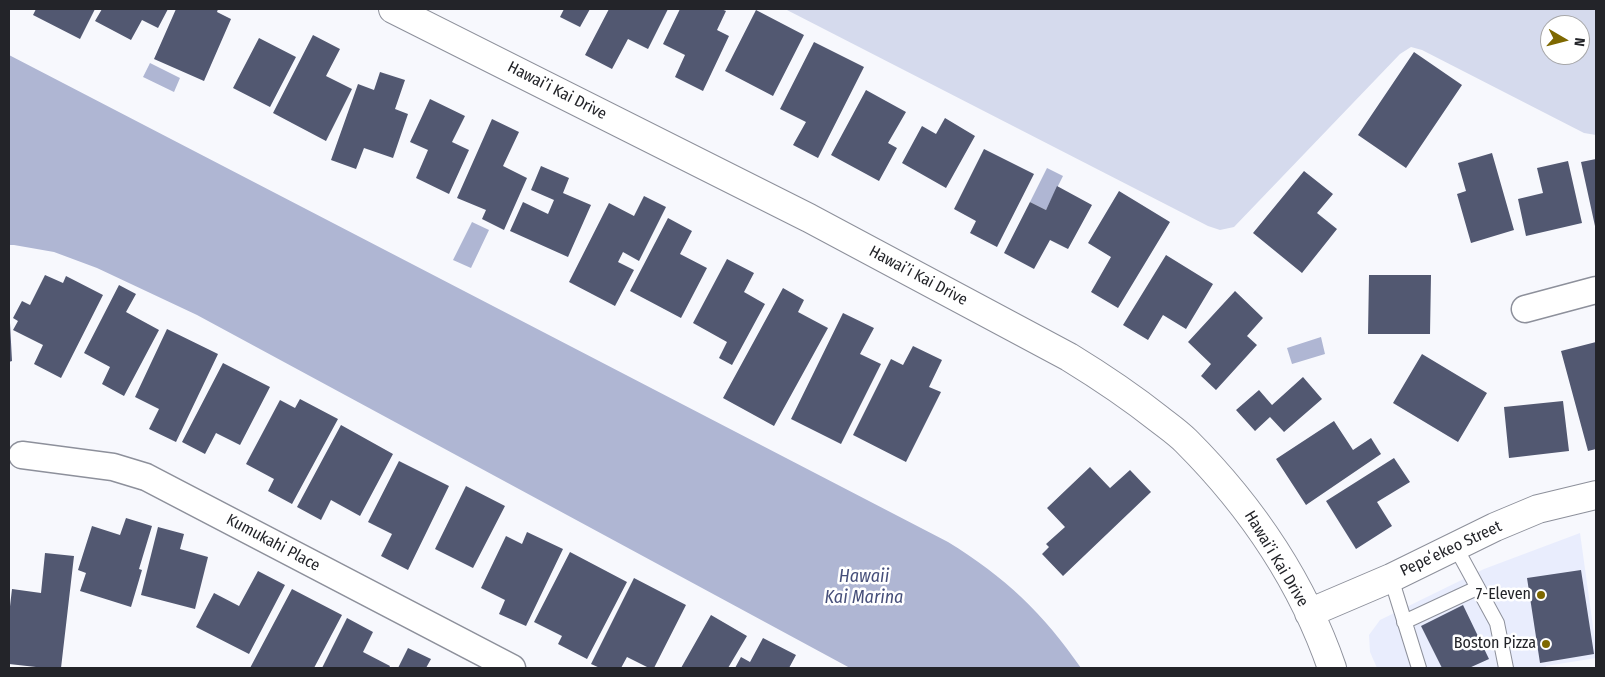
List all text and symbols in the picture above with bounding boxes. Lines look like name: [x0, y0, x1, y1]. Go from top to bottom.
north arrow: [1540, 15, 1590, 65]
text: N: [1570, 37, 1588, 47]
street label: Hawai’i Kai Drive: [504, 58, 610, 124]
street label: Hawai’i Kai Drive: [866, 242, 970, 310]
street label: Hawai’i Kai Drive: [1240, 507, 1312, 611]
street label: Kumukahi Place: [223, 510, 323, 576]
street label: Pepeʻekeo Street: [1397, 517, 1505, 581]
water label: Hawaii Kai Marina: [825, 566, 903, 608]
place label: 7-Eleven: [1476, 585, 1531, 605]
marker: 7-Eleven: [1535, 589, 1547, 601]
place label: Boston Pizza: [1454, 634, 1536, 654]
marker: Boston Pizza: [1540, 638, 1552, 650]

